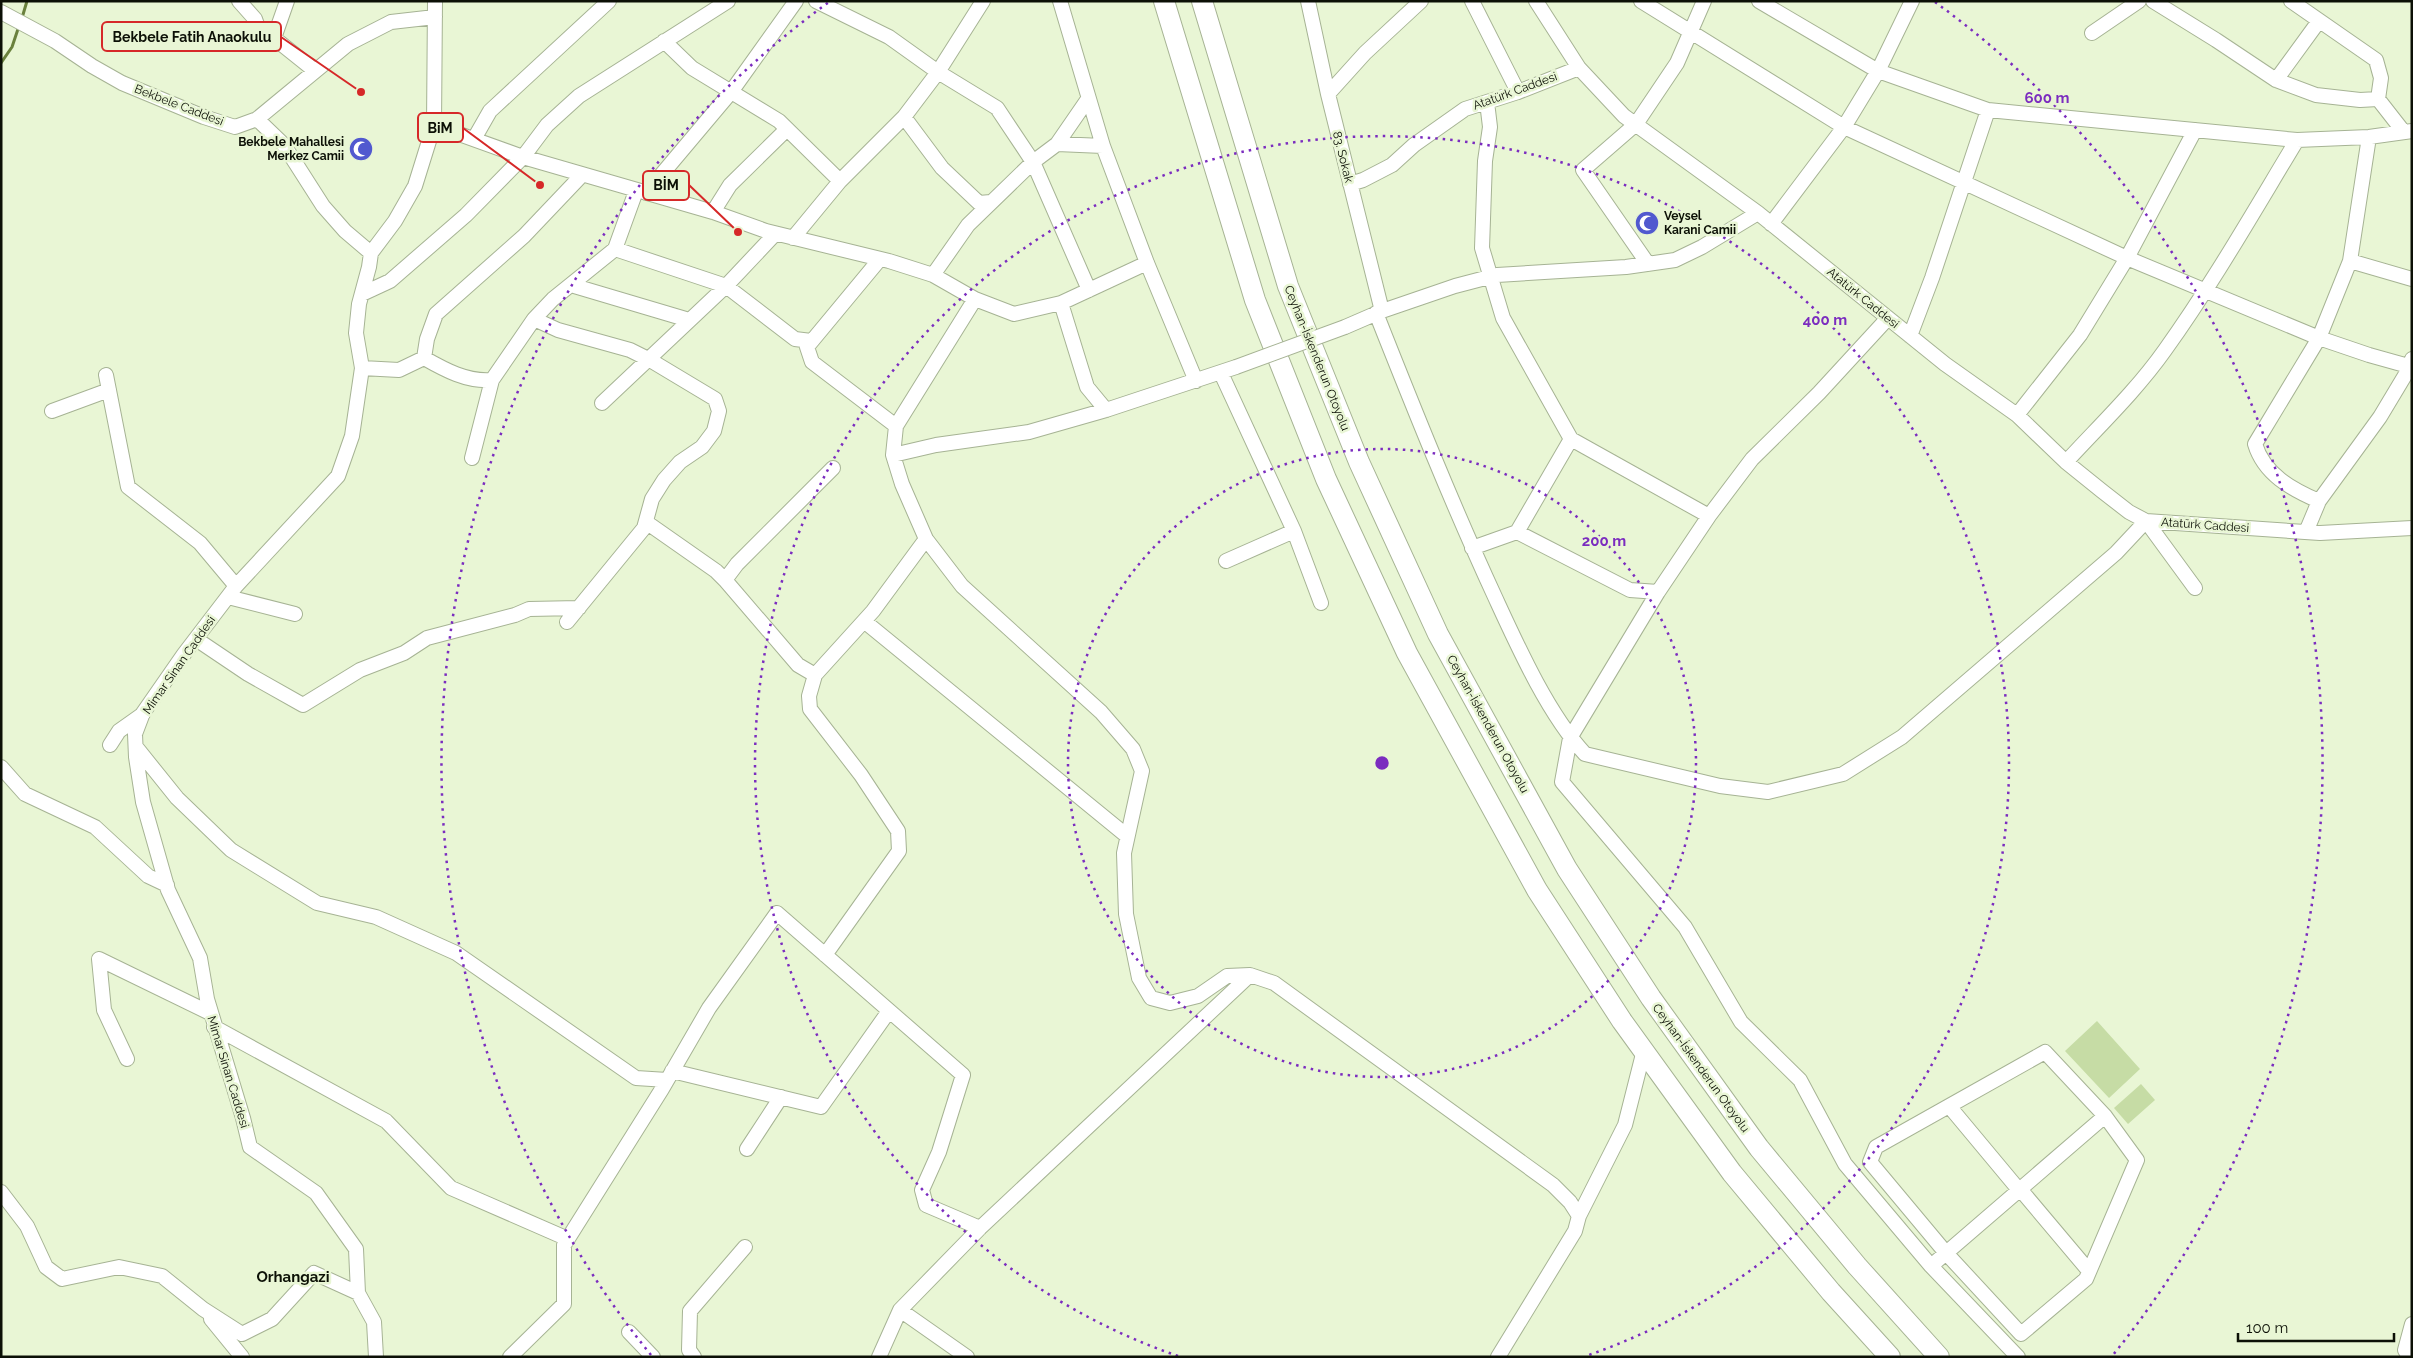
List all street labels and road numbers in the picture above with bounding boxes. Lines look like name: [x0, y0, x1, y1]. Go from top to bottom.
street label: Atatürk Caddesi: [1471, 69, 1559, 113]
street label: Bekbele Caddesi: [132, 82, 226, 128]
street label: 83. Sokak: [1330, 130, 1356, 185]
street label: Atatürk Caddesi: [1824, 265, 1902, 331]
street label: Ceyhan-İskenderun Otoyolu: [1281, 283, 1353, 433]
street label: Atatürk Caddesi: [2160, 515, 2250, 535]
street label: Mimar Sinan Caddesi: [140, 613, 218, 717]
street label: Ceyhan-İskenderun Otoyolu: [1444, 653, 1532, 795]
street label: Ceyhan-İskenderun Otoyolu: [1650, 1001, 1752, 1135]
street label: Mimar Sinan Caddesi: [204, 1014, 252, 1130]

